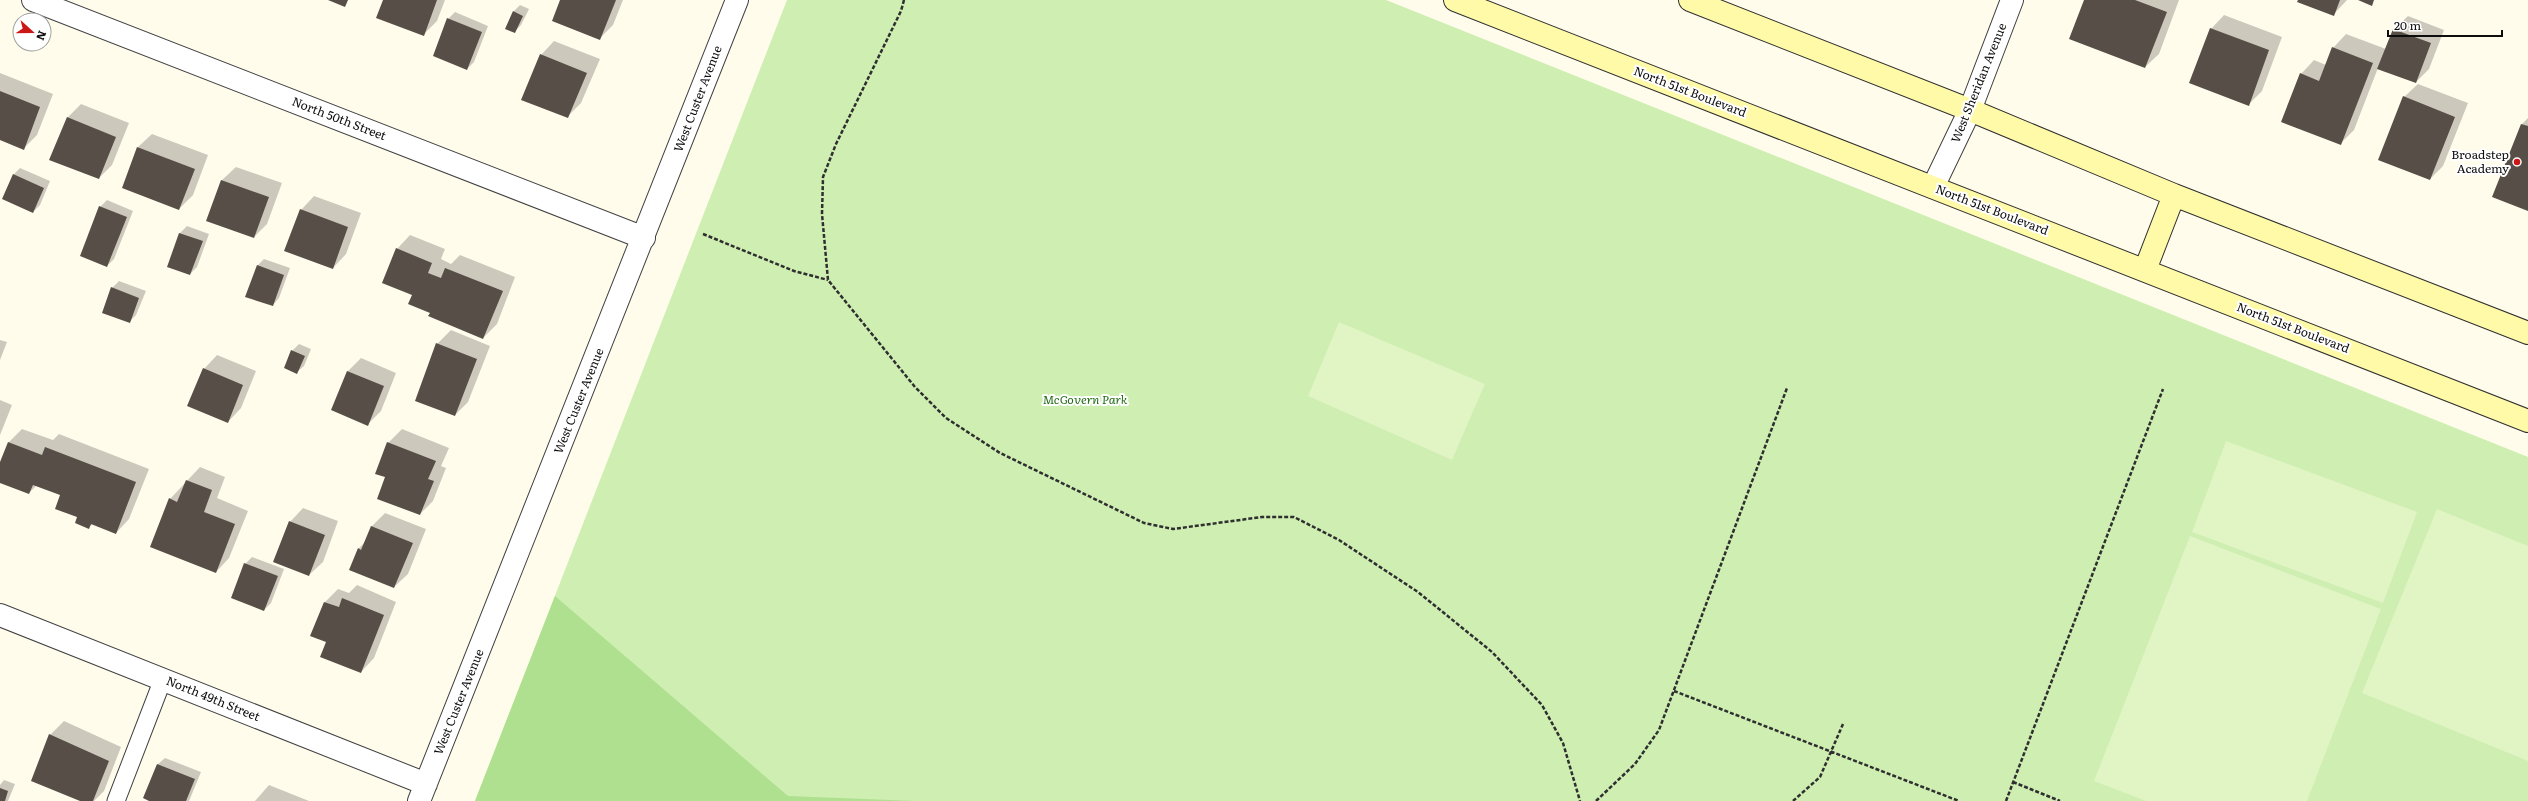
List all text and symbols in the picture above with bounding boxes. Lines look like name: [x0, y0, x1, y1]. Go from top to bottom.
north arrow: [12, 12, 52, 52]
scale bar: [2388, 12, 2502, 38]
text: 20 m: [2394, 16, 2421, 34]
street label: West Sheridan Avenue: [1946, 20, 2010, 145]
text: N: [33, 29, 51, 43]
street label: West Custer Avenue: [668, 43, 726, 155]
street label: North 51st Boulevard: [1631, 61, 1750, 121]
street label: North 50th Street: [290, 92, 389, 144]
place label: Broadstep Academy: [2451, 145, 2509, 177]
marker: Broadstep Academy: [2512, 157, 2522, 167]
street label: North 51st Boulevard: [1933, 179, 2052, 239]
street label: North 51st Boulevard: [2234, 297, 2353, 357]
street label: West Custer Avenue: [549, 345, 608, 456]
park label: McGovern Park: [1043, 390, 1128, 408]
street label: West Custer Avenue: [429, 646, 488, 757]
street label: North 49th Street: [164, 671, 263, 725]

